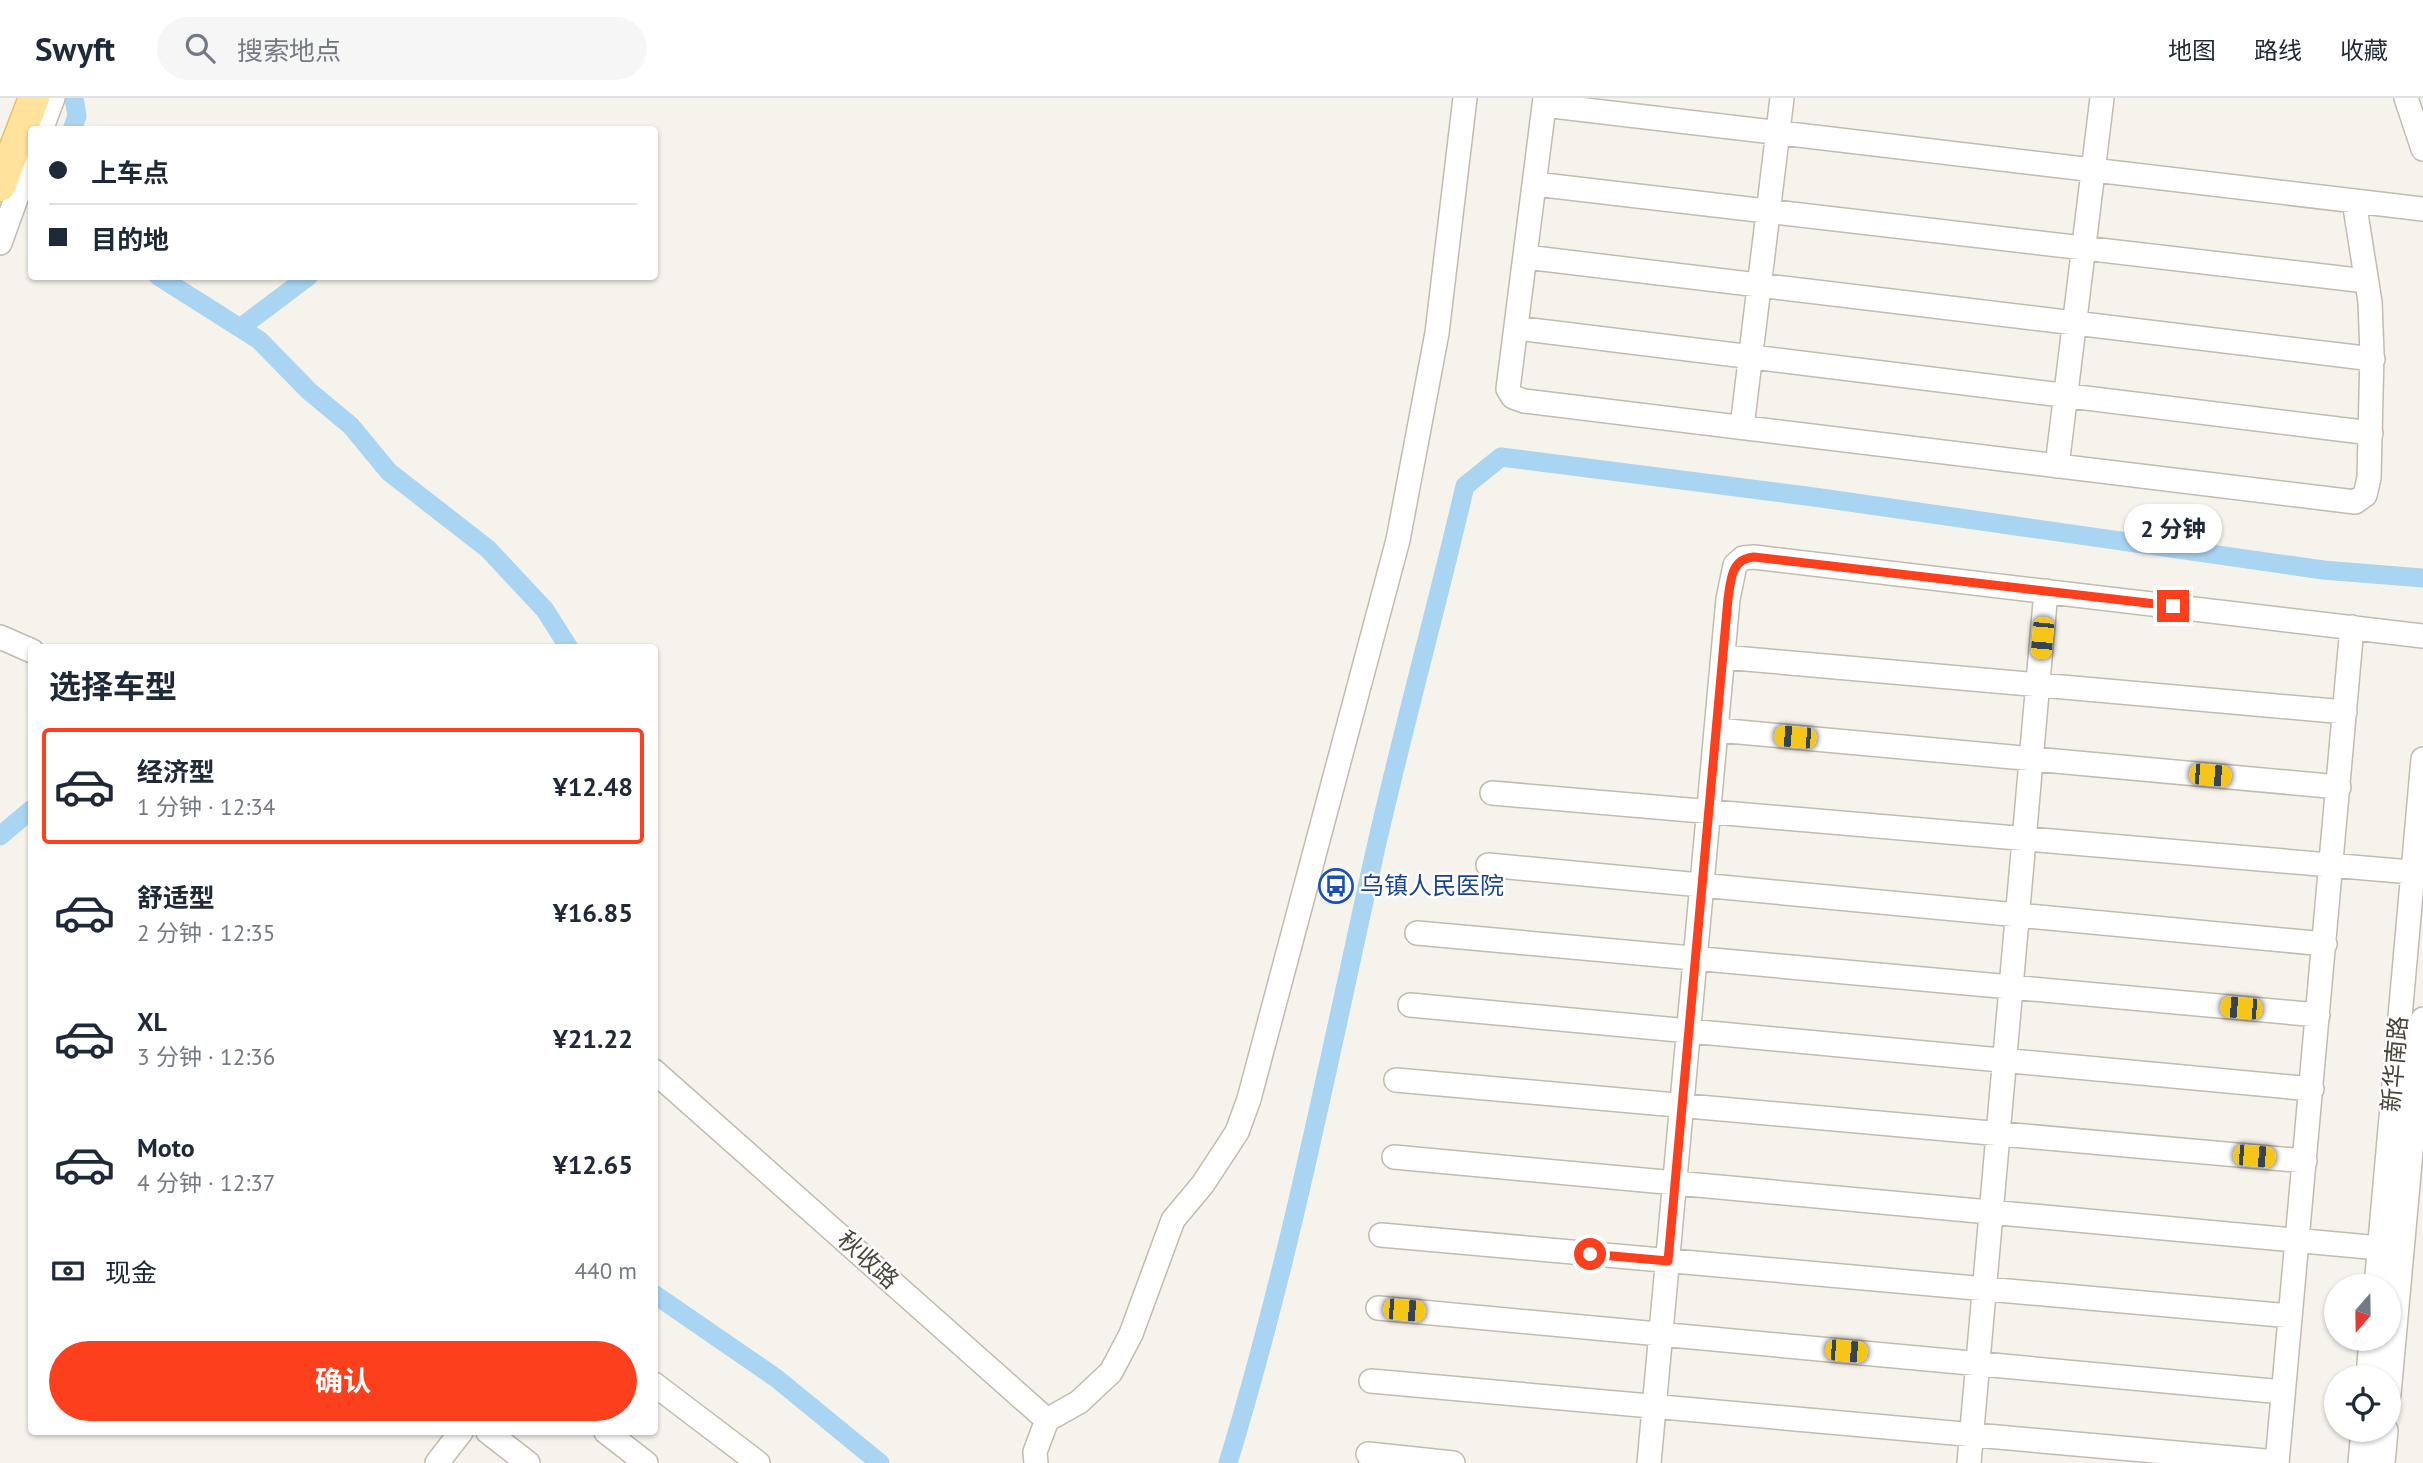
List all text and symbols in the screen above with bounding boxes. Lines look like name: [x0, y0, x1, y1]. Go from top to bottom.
search box: [157, 17, 647, 80]
text: Swyft: [35, 27, 115, 70]
icon: search: [181, 29, 219, 67]
text: 搜索地点: [237, 34, 341, 67]
text: 地图: [2168, 35, 2216, 66]
text: 路线: [2254, 35, 2302, 66]
text: 收藏: [2340, 35, 2388, 66]
text: 上车点: [91, 156, 169, 189]
text: 目的地: [91, 223, 169, 256]
callout: 2 分钟: [2124, 504, 2222, 554]
text: 2 分钟: [2141, 514, 2205, 543]
route end: [2157, 590, 2189, 622]
car: [2030, 616, 2055, 660]
text: 选择车型: [49, 665, 177, 707]
car: [1774, 725, 1817, 749]
icon: car: [53, 755, 116, 818]
text: 经济型: [137, 755, 215, 788]
car: [2189, 763, 2232, 787]
text: ¥12.48: [553, 770, 633, 803]
text: 1 分钟 · 12:34: [137, 792, 275, 821]
bus stop icon: 乌镇人民医院: [1317, 867, 1355, 905]
place label: 乌镇人民医院: [1360, 870, 1504, 901]
icon: car: [53, 881, 116, 944]
text: 舒适型: [137, 881, 215, 914]
text: ¥16.85: [553, 896, 633, 929]
text: 2 分钟 · 12:35: [137, 918, 275, 947]
car: [2220, 996, 2263, 1020]
text: XL: [137, 1005, 167, 1038]
icon: car: [53, 1007, 116, 1070]
street label: 新华南路: [2375, 1015, 2414, 1113]
text: ¥21.22: [553, 1022, 633, 1055]
text: 3 分钟 · 12:36: [137, 1042, 275, 1071]
text: Moto: [137, 1131, 195, 1164]
icon: car: [53, 1133, 116, 1196]
car: [2233, 1144, 2276, 1168]
text: ¥12.65: [553, 1148, 633, 1181]
text: 4 分钟 · 12:37: [137, 1168, 275, 1197]
street label: 秋收路: [831, 1224, 905, 1295]
route start: [1574, 1238, 1606, 1270]
icon: cash: [49, 1252, 87, 1290]
text: 现金: [105, 1256, 157, 1289]
text: 440 m: [575, 1256, 637, 1285]
north arrow: [2324, 1274, 2401, 1351]
map controls: [2324, 1274, 2401, 1442]
car: [1383, 1298, 1426, 1322]
car: [1825, 1339, 1868, 1363]
button: 确认: [49, 1341, 637, 1421]
button: locate: [2324, 1365, 2401, 1442]

